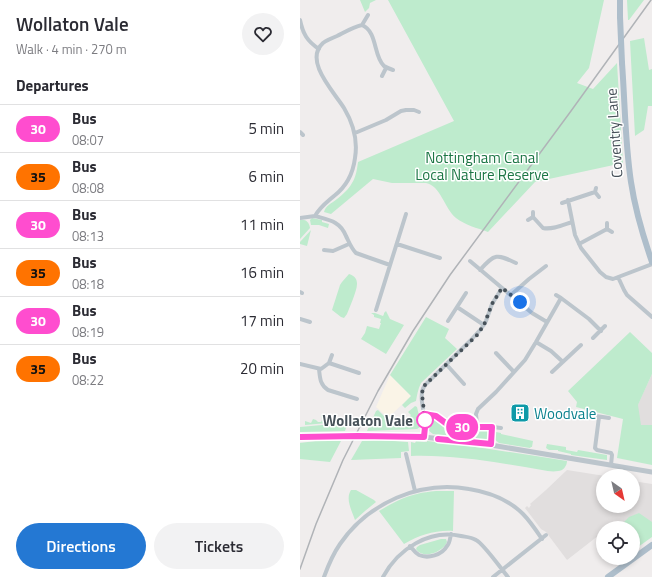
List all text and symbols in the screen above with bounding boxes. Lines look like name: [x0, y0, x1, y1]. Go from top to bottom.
text: Wollaton Vale: [16, 9, 129, 38]
button: heart: [242, 13, 284, 55]
text: Walk · 4 min · 270 m: [16, 39, 127, 59]
text: Departures: [16, 74, 89, 97]
street label: Coventry Lane: [599, 87, 629, 179]
text: Bus: [72, 107, 97, 130]
text: 5 min: [248, 117, 284, 140]
text: 30: [30, 118, 46, 139]
text: 08:07: [72, 130, 104, 150]
park label: Nottingham Canal Local Nature Reserve: [415, 146, 549, 186]
text: Bus: [72, 155, 97, 178]
text: 6 min: [248, 165, 284, 188]
text: 35: [30, 166, 46, 187]
text: 08:08: [72, 178, 104, 198]
text: Bus: [72, 203, 97, 226]
text: 11 min: [240, 213, 284, 236]
text: 30: [30, 214, 46, 235]
text: 08:13: [72, 226, 104, 246]
text: Bus: [72, 251, 97, 274]
text: 16 min: [240, 261, 284, 284]
text: 35: [30, 262, 46, 283]
text: 08:18: [72, 274, 104, 294]
your location: [510, 292, 530, 312]
text: Bus: [72, 299, 97, 322]
text: 17 min: [240, 309, 284, 332]
text: 30: [30, 310, 46, 331]
text: 08:19: [72, 322, 104, 342]
text: Bus: [72, 347, 97, 370]
text: 20 min: [240, 357, 284, 380]
text: 35: [30, 358, 46, 379]
text: 08:22: [72, 370, 104, 390]
building icon: Woodvale: [509, 402, 531, 424]
place label: Woodvale: [534, 402, 596, 425]
place label: Wollaton Vale: [322, 409, 413, 432]
marker: Wollaton Vale: [416, 411, 434, 429]
line badge: 30: [444, 414, 480, 440]
text: 30: [454, 416, 470, 437]
north arrow: [596, 469, 640, 513]
map controls: [596, 469, 640, 565]
button: locate: [596, 521, 640, 565]
button: Directions: [16, 523, 146, 569]
button: Tickets: [154, 523, 284, 569]

